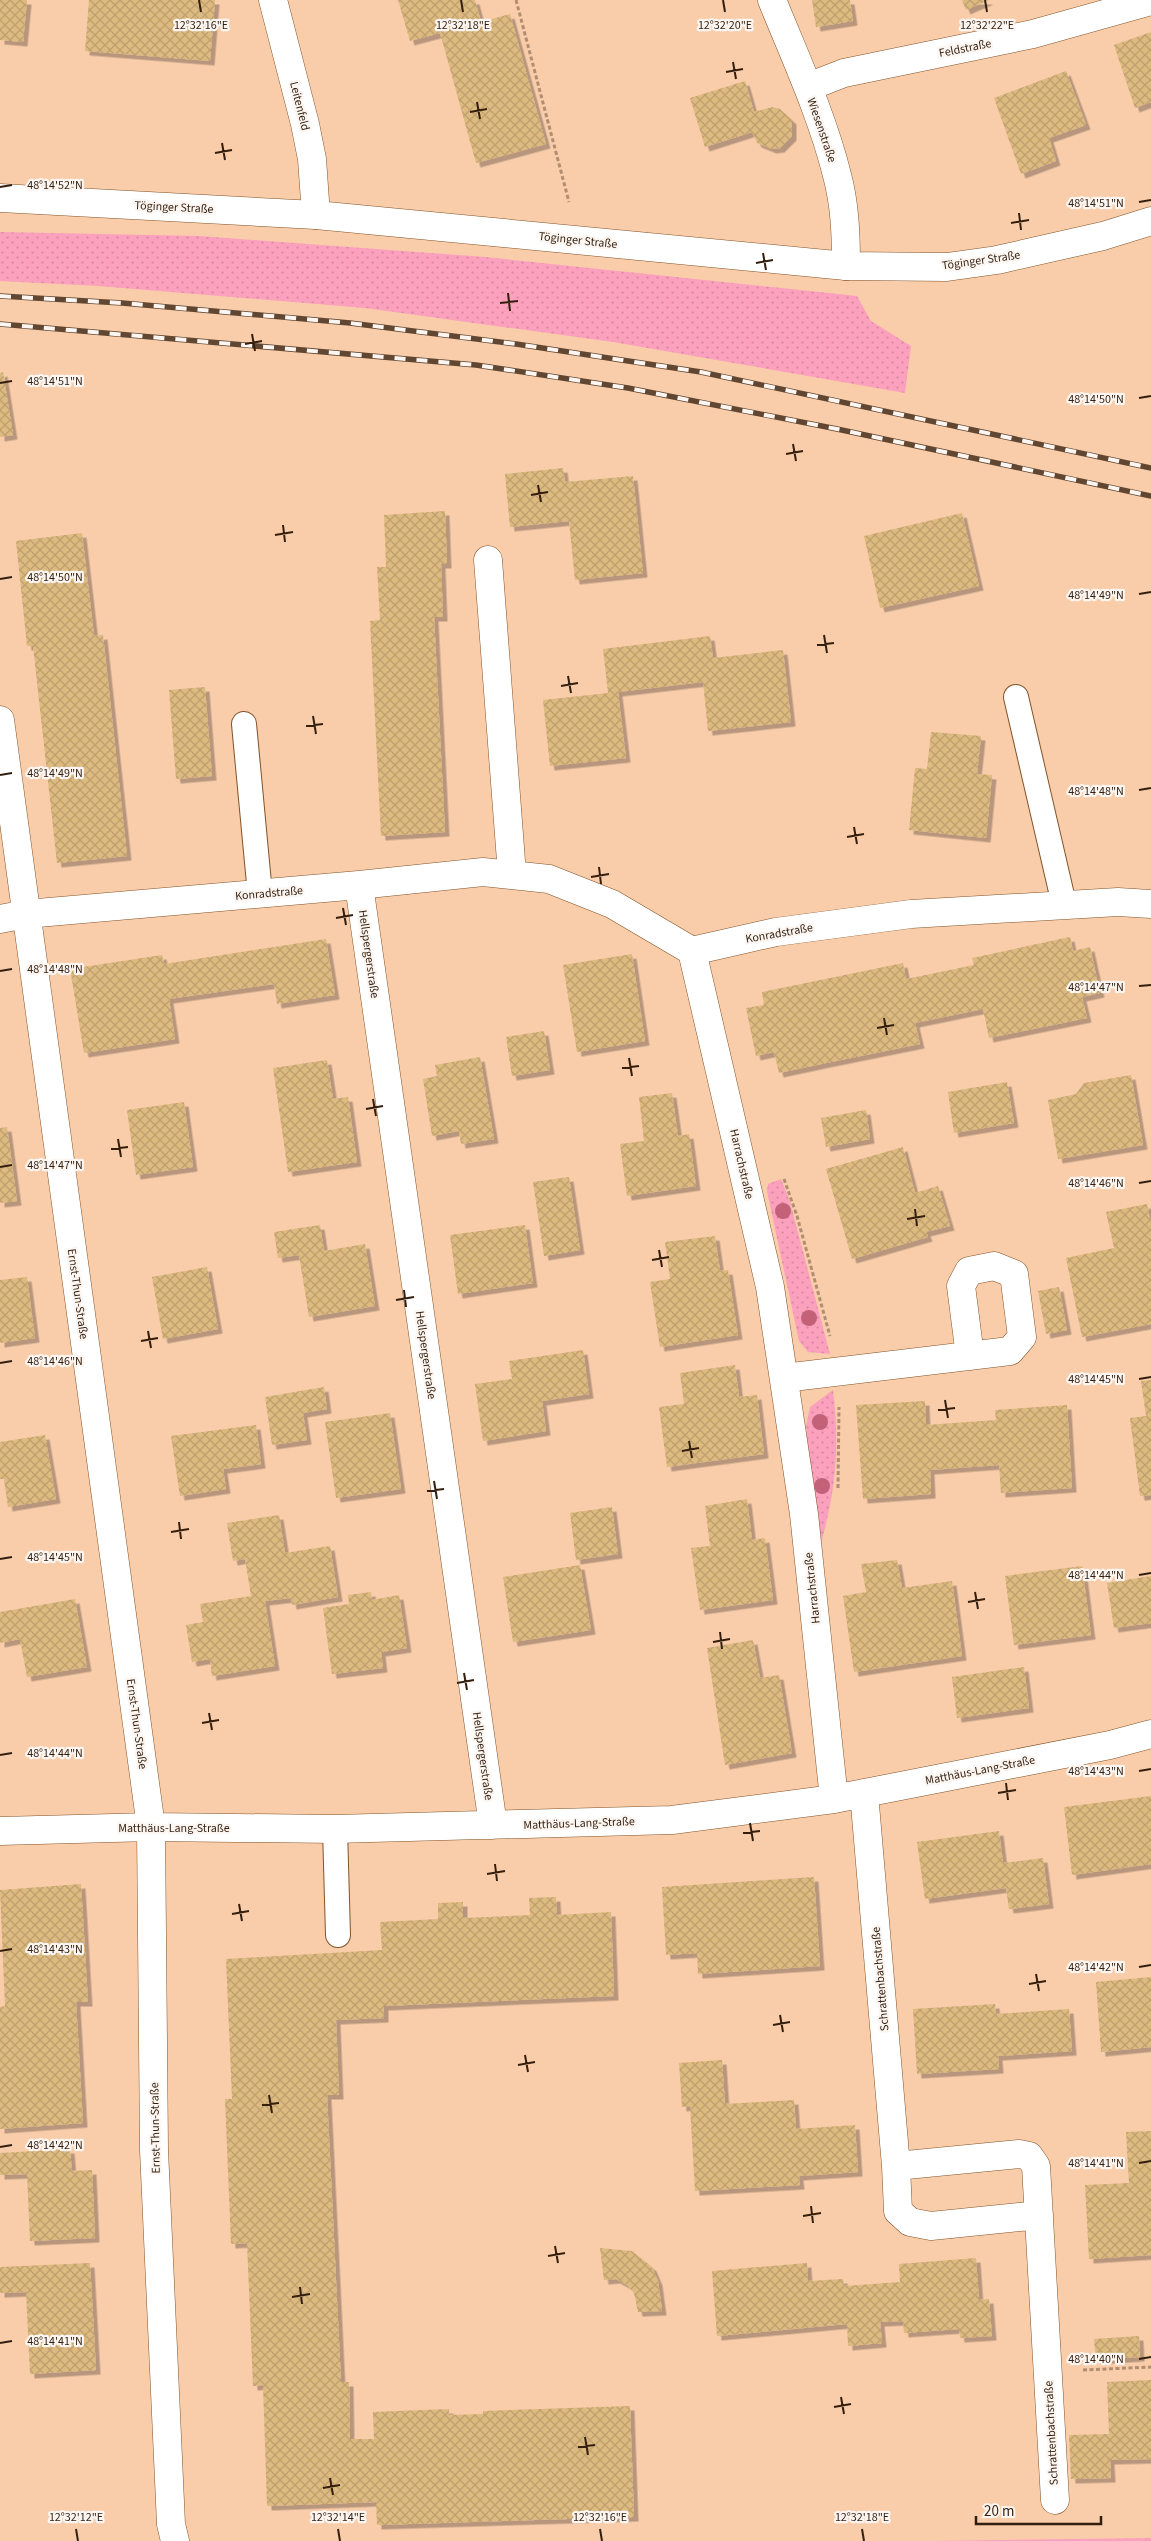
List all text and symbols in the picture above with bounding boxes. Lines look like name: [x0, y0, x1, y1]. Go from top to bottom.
text: 12°32'16"E: [174, 17, 228, 34]
text: 12°32'18"E: [436, 17, 490, 34]
text: 12°32'20"E: [698, 17, 752, 34]
text: 12°32'22"E: [960, 17, 1014, 34]
street label: Feldstraße: [937, 35, 993, 62]
street label: Leitenfeld: [285, 80, 314, 132]
street label: Wiesenstraße: [802, 95, 841, 165]
text: 48°14'52"N: [27, 177, 83, 194]
text: 48°14'51"N: [1068, 195, 1124, 212]
street label: Töginger Straße: [134, 197, 214, 218]
street label: Töginger Straße: [538, 228, 618, 253]
street label: Töginger Straße: [941, 247, 1021, 274]
text: 48°14'51"N: [27, 373, 83, 390]
text: 48°14'50"N: [1068, 391, 1124, 408]
text: 48°14'50"N: [27, 569, 83, 586]
text: 48°14'49"N: [1068, 587, 1124, 604]
text: 48°14'49"N: [27, 765, 83, 782]
text: 48°14'48"N: [1068, 783, 1124, 800]
street label: Konradstraße: [234, 882, 304, 905]
street label: Hellspergerstraße: [354, 909, 383, 999]
street label: Konradstraße: [744, 919, 814, 948]
text: 48°14'48"N: [27, 961, 83, 978]
text: 48°14'47"N: [1068, 979, 1124, 996]
street label: Harrachstraße: [725, 1127, 758, 1201]
text: 48°14'47"N: [27, 1157, 83, 1174]
text: 48°14'46"N: [1068, 1175, 1124, 1192]
street label: Ernst-Thun-Straße: [63, 1248, 92, 1341]
street label: Hellspergerstraße: [411, 1310, 440, 1400]
text: 48°14'46"N: [27, 1353, 83, 1370]
text: 48°14'45"N: [1068, 1371, 1124, 1388]
text: 48°14'45"N: [27, 1549, 83, 1566]
street label: Harrachstraße: [800, 1551, 825, 1624]
text: 48°14'44"N: [1068, 1567, 1124, 1584]
street label: Ernst-Thun-Straße: [122, 1678, 151, 1771]
street label: Hellspergerstraße: [468, 1711, 497, 1801]
text: 48°14'44"N: [27, 1745, 83, 1762]
street label: Matthäus-Lang-Straße: [924, 1752, 1036, 1789]
text: 48°14'43"N: [1068, 1763, 1124, 1780]
street label: Matthäus-Lang-Straße: [523, 1813, 635, 1834]
street label: Matthäus-Lang-Straße: [118, 1820, 230, 1837]
street label: Schrattenbachstraße: [867, 1926, 894, 2032]
text: 48°14'43"N: [27, 1941, 83, 1958]
text: 48°14'42"N: [1068, 1959, 1124, 1976]
street label: Ernst-Thun-Straße: [146, 2082, 165, 2174]
text: 48°14'42"N: [27, 2137, 83, 2154]
text: 48°14'41"N: [1068, 2155, 1124, 2172]
text: 48°14'41"N: [27, 2333, 83, 2350]
text: 48°14'40"N: [1068, 2351, 1124, 2368]
street label: Schrattenbachstraße: [1040, 2380, 1063, 2486]
scale bar: [976, 2494, 1101, 2526]
text: 20 m: [984, 2501, 1014, 2522]
text: 12°32'12"E: [49, 2509, 103, 2526]
text: 12°32'14"E: [311, 2509, 365, 2526]
text: 12°32'16"E: [573, 2509, 627, 2526]
text: 12°32'18"E: [835, 2509, 889, 2526]

